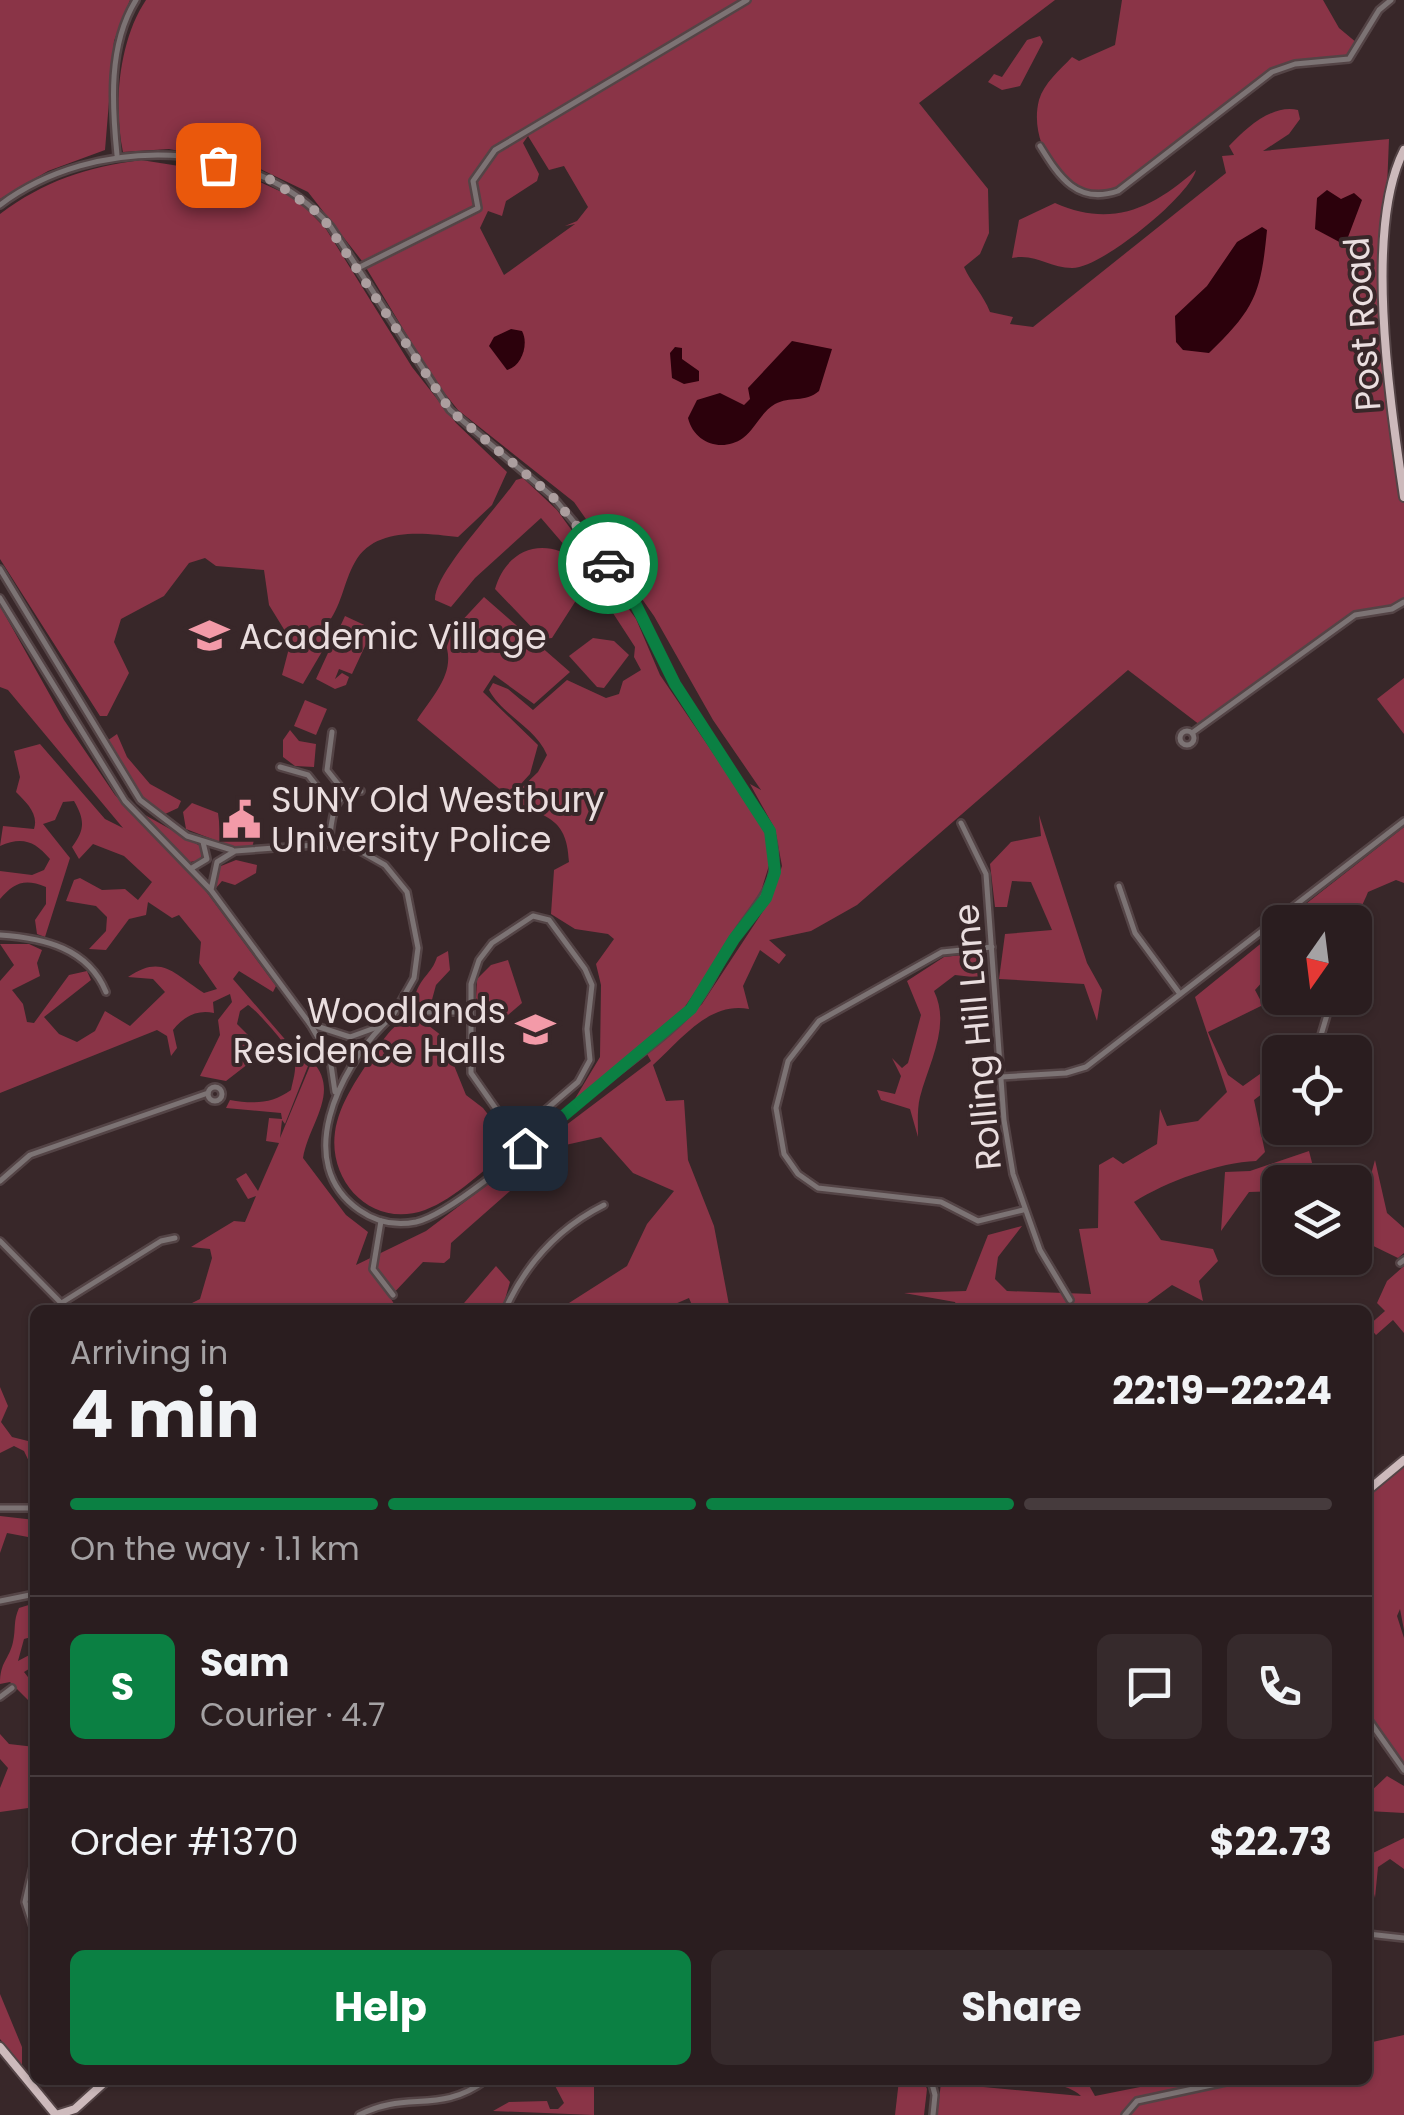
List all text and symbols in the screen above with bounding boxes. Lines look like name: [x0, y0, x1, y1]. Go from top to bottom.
pin: [176, 123, 261, 208]
icon: bag: [191, 138, 246, 193]
street label: Post Road: [1331, 235, 1393, 413]
courier: [558, 514, 658, 614]
icon: car: [581, 537, 636, 592]
place label: Academic Village: [239, 612, 547, 661]
school or university icon: Academic Village: [188, 615, 230, 657]
place label: SUNY Old Westbury University Police: [271, 775, 605, 864]
public building icon: SUNY Old Westbury University Police: [220, 798, 262, 840]
street label: Rolling Hill Lane: [941, 902, 1013, 1172]
north arrow: [1262, 905, 1372, 1015]
map controls: [1262, 905, 1372, 1275]
place label: Woodlands Residence Halls: [233, 986, 506, 1075]
school or university icon: Woodlands Residence Halls: [515, 1009, 557, 1051]
button: locate: [1262, 1035, 1372, 1145]
pin: [483, 1106, 568, 1191]
icon: home: [498, 1121, 553, 1176]
button: layers: [1262, 1165, 1372, 1275]
text: Arriving in: [70, 1330, 228, 1375]
text: 22:19–22:24: [1112, 1364, 1332, 1417]
text: 4 min: [70, 1369, 260, 1460]
text: On the way · 1.1 km: [70, 1526, 360, 1571]
button: chat: [1097, 1634, 1202, 1739]
button: phone: [1227, 1634, 1332, 1739]
text: Sam: [200, 1636, 289, 1689]
text: S: [111, 1660, 134, 1713]
text: Courier · 4.7: [200, 1692, 385, 1737]
text: Order #1370: [70, 1815, 299, 1868]
text: $22.73: [1210, 1815, 1332, 1868]
button: Help: [70, 1950, 691, 2065]
button: Share: [711, 1950, 1332, 2065]

